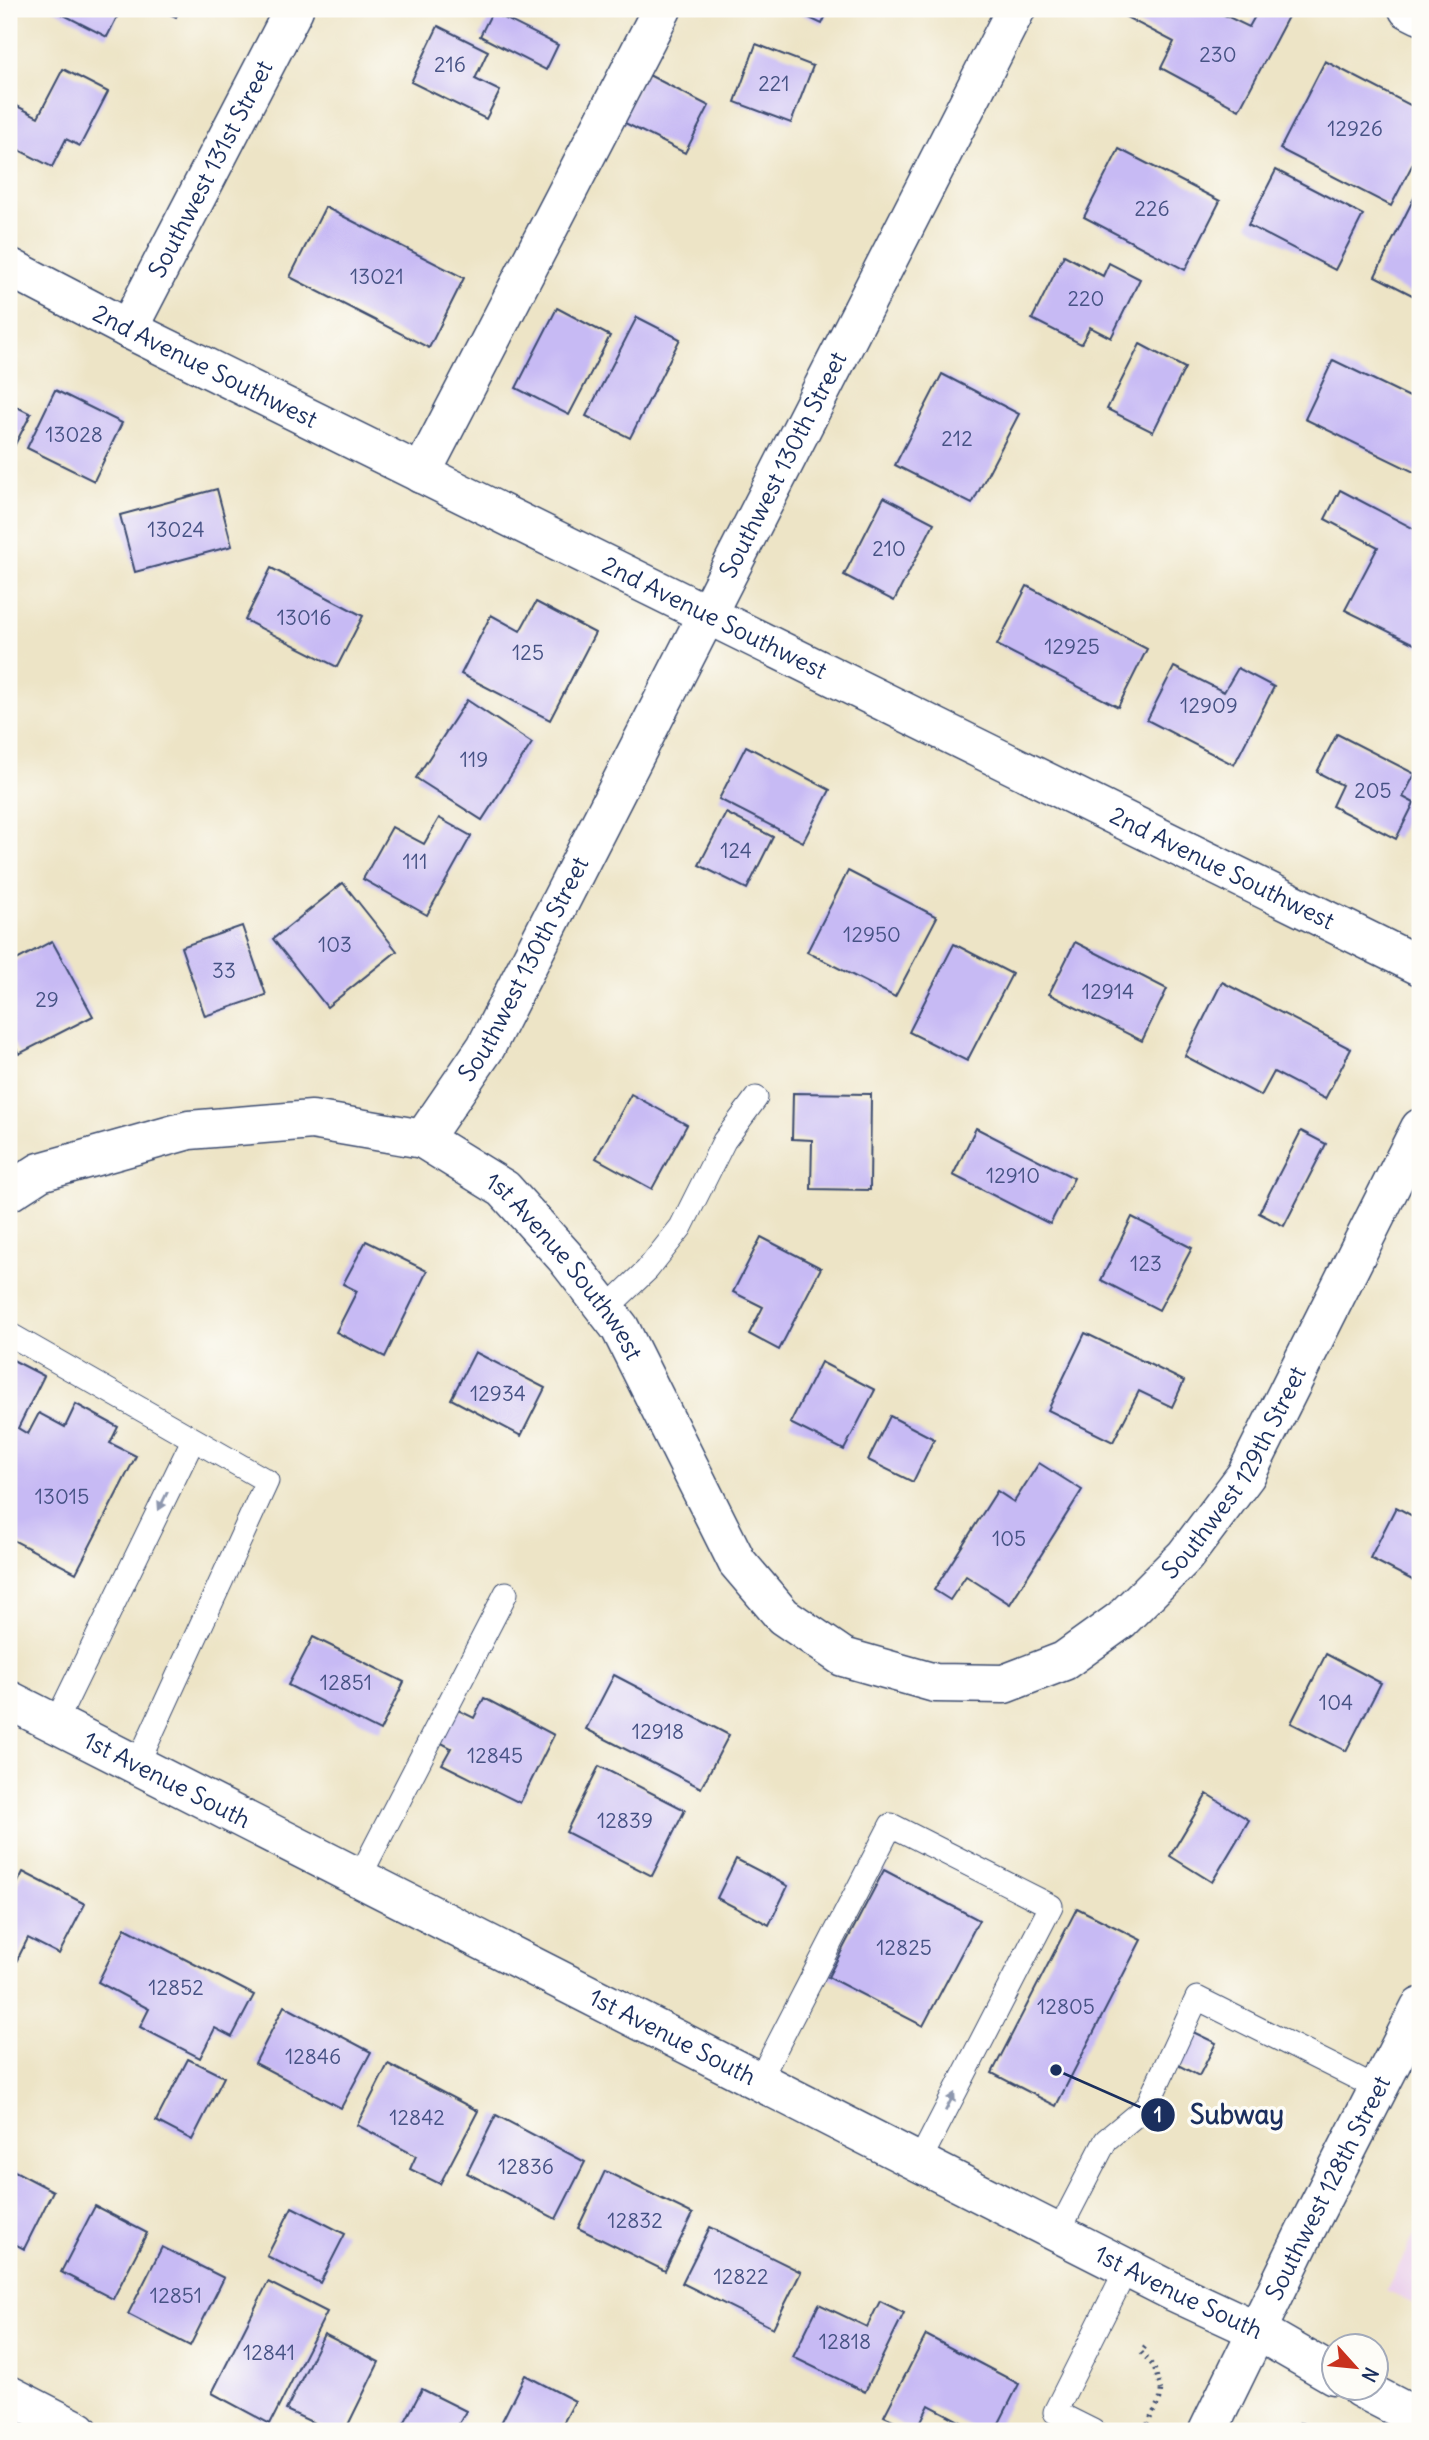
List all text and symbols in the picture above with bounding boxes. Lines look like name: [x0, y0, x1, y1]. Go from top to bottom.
house number: 230: [1199, 41, 1237, 68]
house number: 216: [434, 51, 466, 78]
street label: Southwest 131st Street: [141, 55, 279, 282]
house number: 221: [758, 70, 790, 97]
house number: 12926: [1327, 115, 1383, 142]
house number: 226: [1134, 195, 1170, 222]
house number: 13021: [350, 263, 404, 290]
house number: 220: [1068, 285, 1104, 312]
street label: 2nd Avenue Southwest: [88, 297, 323, 434]
street label: Southwest 130th Street: [712, 346, 852, 583]
house number: 13028: [45, 421, 103, 448]
house number: 212: [941, 425, 973, 452]
house number: 13024: [147, 516, 205, 543]
house number: 210: [872, 535, 906, 562]
street label: 2nd Avenue Southwest: [598, 549, 832, 685]
house number: 13016: [277, 604, 331, 631]
house number: 12925: [1044, 633, 1100, 660]
house number: 125: [512, 639, 544, 666]
house number: 12909: [1180, 692, 1238, 719]
house number: 119: [460, 746, 488, 773]
house number: 205: [1354, 777, 1392, 804]
street label: 2nd Avenue Southwest: [1105, 800, 1340, 935]
house number: 124: [720, 837, 752, 864]
house number: 111: [402, 848, 428, 875]
street label: Southwest 130th Street: [451, 851, 595, 1087]
house number: 12950: [843, 921, 901, 948]
house number: 103: [318, 931, 352, 958]
house number: 33: [212, 957, 236, 984]
house number: 12914: [1082, 978, 1134, 1005]
house number: 29: [35, 986, 59, 1013]
house number: 12910: [986, 1162, 1040, 1189]
street label: 1st Avenue Southwest: [481, 1165, 649, 1365]
house number: 123: [1130, 1250, 1162, 1277]
street label: Southwest 129th Street: [1155, 1361, 1312, 1585]
house number: 12934: [470, 1380, 526, 1407]
house number: 13015: [35, 1483, 89, 1510]
one-way arrow: [158, 1491, 169, 1511]
house number: 105: [992, 1525, 1026, 1552]
house number: 12851: [320, 1669, 372, 1696]
house number: 104: [1319, 1689, 1353, 1716]
house number: 12918: [632, 1718, 684, 1745]
street label: 1st Avenue South: [79, 1724, 256, 1834]
house number: 12845: [467, 1742, 523, 1769]
house number: 12839: [597, 1807, 653, 1834]
house number: 12825: [876, 1934, 932, 1961]
house number: 12852: [148, 1974, 204, 2001]
street label: 1st Avenue South: [584, 1981, 761, 2091]
house number: 12805: [1037, 1993, 1095, 2020]
house number: 12846: [285, 2043, 341, 2070]
street label: Southwest 128th Street: [1258, 2070, 1396, 2305]
one-way arrow: [945, 2092, 956, 2112]
callout: Subway: [1141, 2092, 1298, 2139]
text: Subway: [1190, 2098, 1284, 2131]
text: 1: [1154, 2101, 1162, 2128]
house number: 12842: [389, 2104, 445, 2131]
house number: 12836: [498, 2153, 554, 2180]
house number: 12832: [607, 2207, 663, 2234]
street label: 1st Avenue South: [1090, 2238, 1268, 2345]
house number: 12822: [714, 2263, 768, 2290]
house number: 12851: [150, 2282, 202, 2309]
house number: 12818: [819, 2328, 871, 2355]
north arrow: [1320, 2332, 1390, 2402]
house number: 12841: [243, 2339, 295, 2366]
text: N: [1356, 2363, 1384, 2386]

